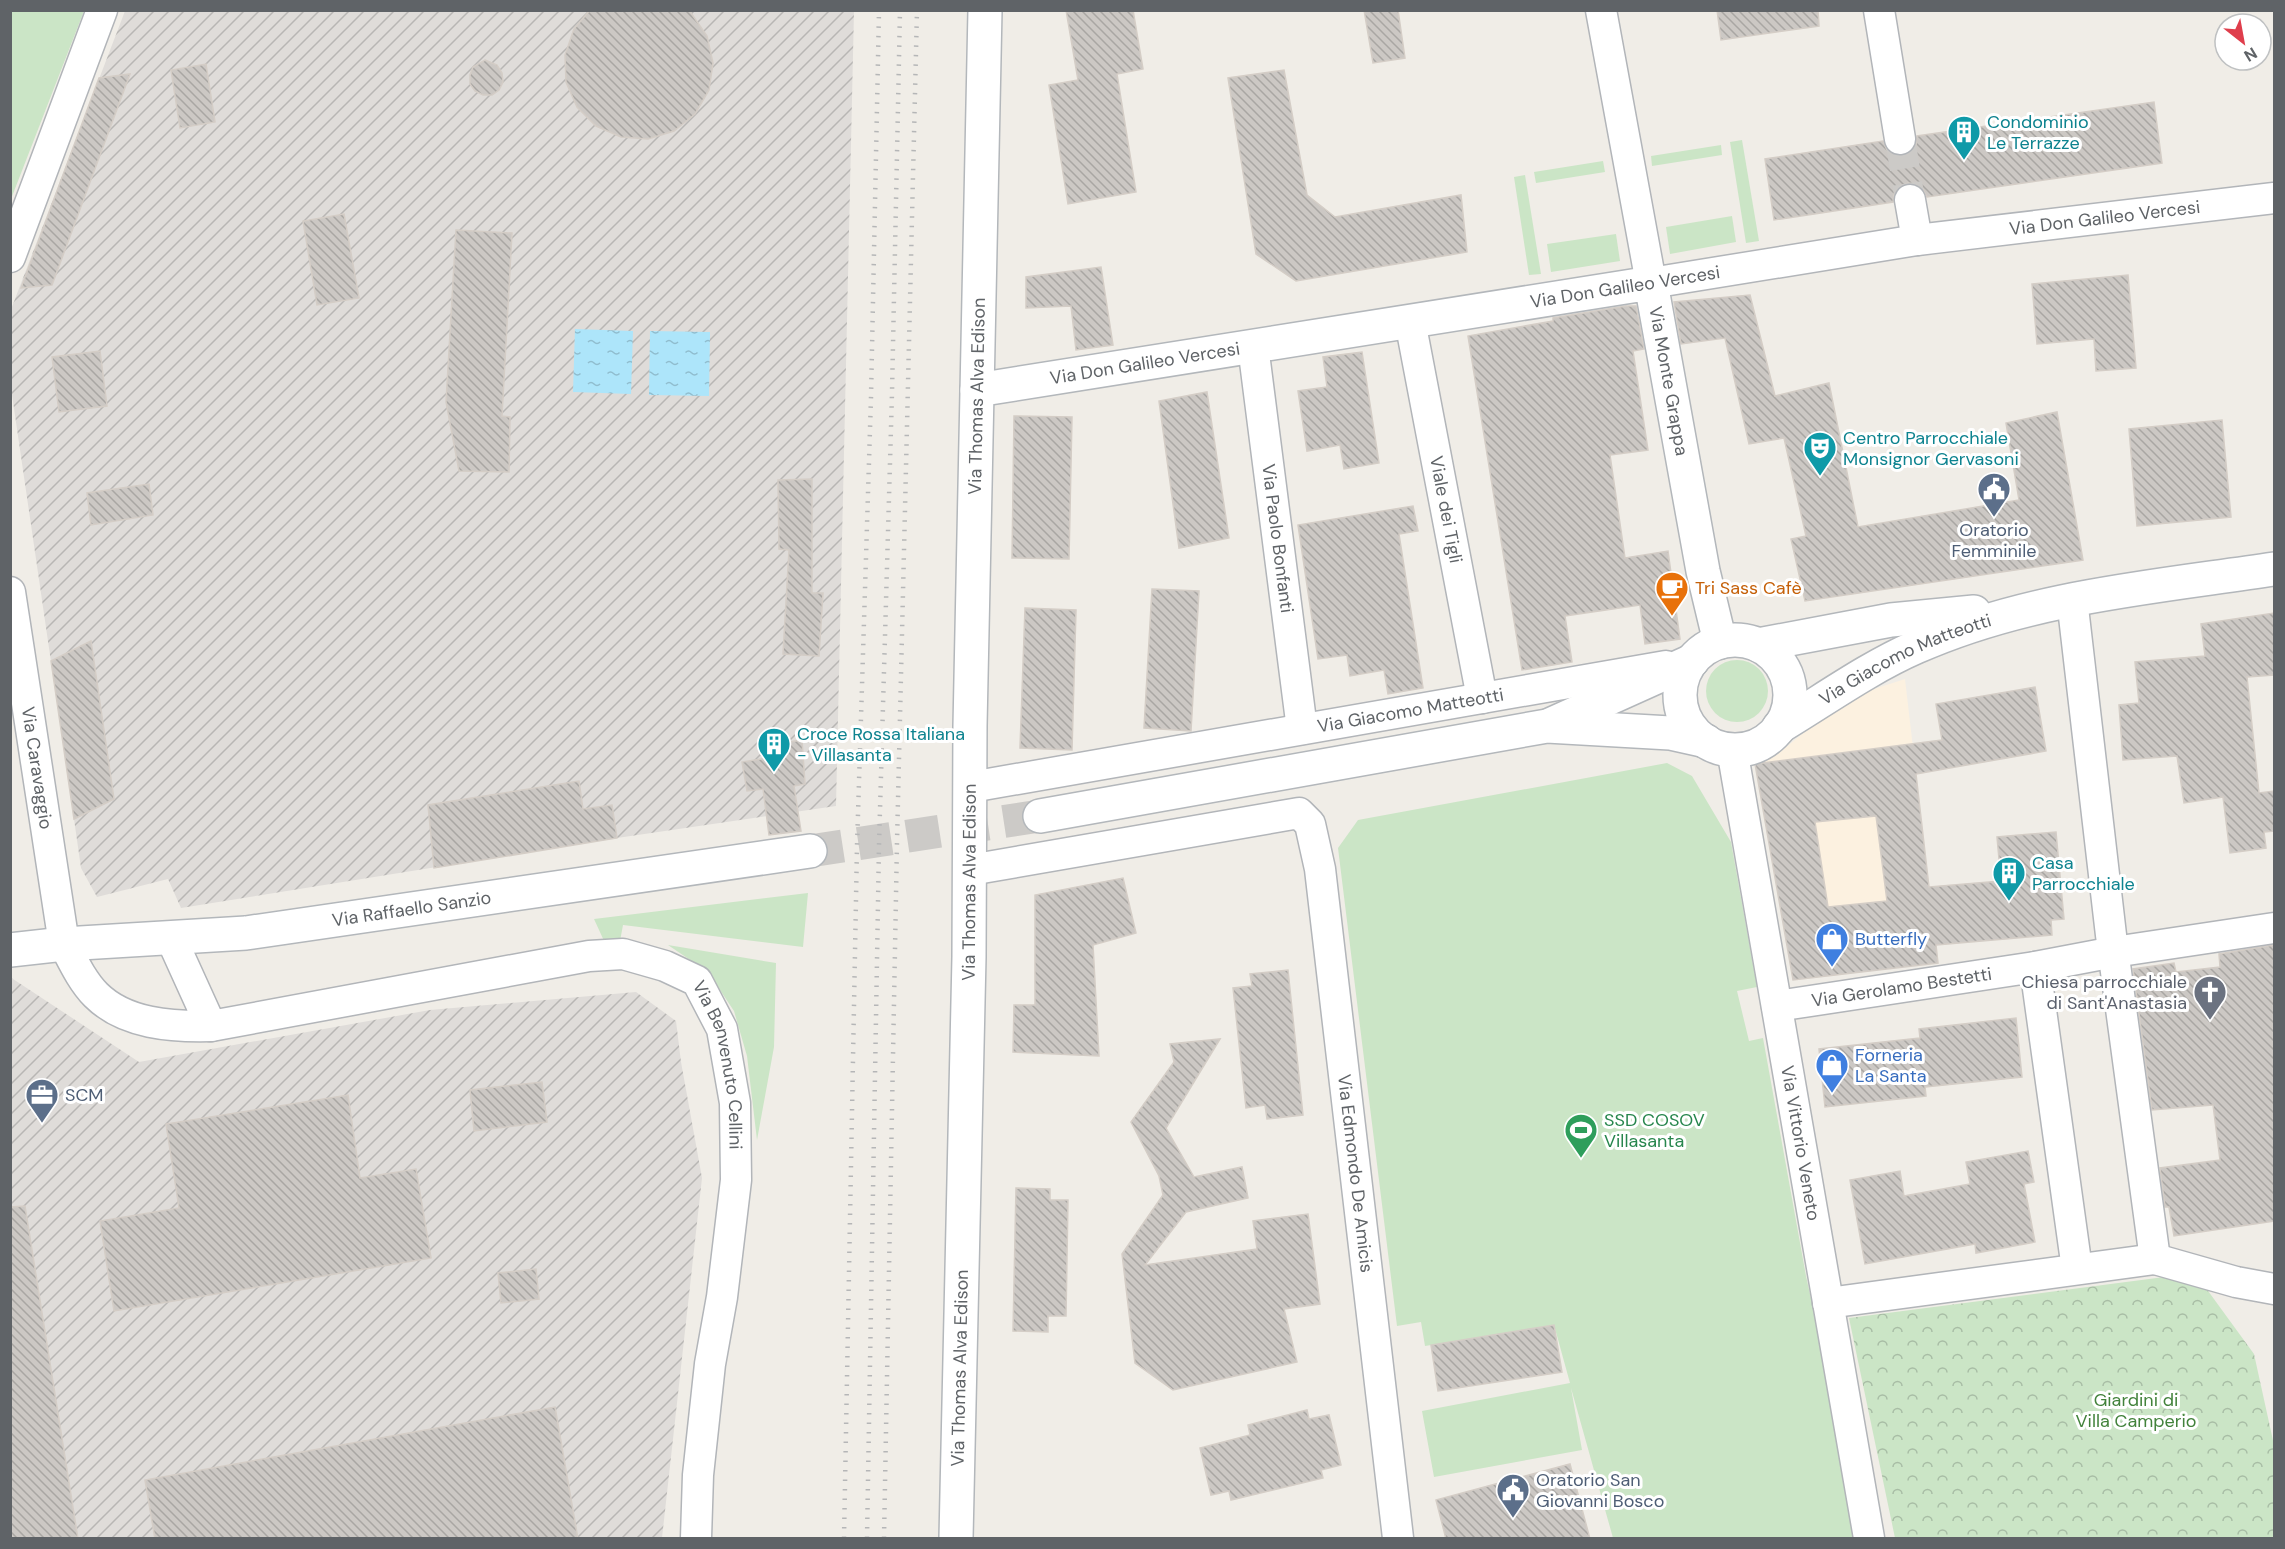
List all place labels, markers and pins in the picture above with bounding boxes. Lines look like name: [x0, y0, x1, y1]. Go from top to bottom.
place label: Condominio Le Terrazze: [1987, 110, 2089, 155]
building icon: Condominio Le Terrazze: [1946, 114, 1982, 161]
place label: Centro Parrocchiale Monsignor Gervasoni: [1843, 426, 2019, 471]
theatre icon: Centro Parrocchiale Monsignor Gervasoni: [1802, 430, 1838, 477]
public building icon: Oratorio Femminile: [1976, 471, 2012, 518]
place label: Oratorio Femminile: [1952, 518, 2036, 563]
cafe icon: Tri Sass Cafè: [1654, 570, 1690, 617]
place label: Tri Sass Cafè: [1695, 576, 1802, 600]
place label: Croce Rossa Italiana - Villasanta: [797, 722, 965, 767]
building icon: Croce Rossa Italiana - Villasanta: [756, 726, 792, 773]
place label: Casa Parrocchiale: [2032, 851, 2135, 896]
building icon: Casa Parrocchiale: [1991, 855, 2027, 902]
shop icon: Butterfly: [1814, 921, 1850, 968]
place label: Butterfly: [1855, 927, 1927, 951]
place label: Chiesa parrocchiale di Sant'Anastasia: [2022, 970, 2187, 1015]
church icon: Chiesa parrocchiale di Sant'Anastasia: [2192, 974, 2228, 1021]
place label: Forneria La Santa: [1855, 1043, 1926, 1088]
shop icon: Forneria La Santa: [1814, 1047, 1850, 1094]
office icon: SCM: [24, 1077, 60, 1124]
place label: SCM: [65, 1083, 103, 1107]
place label: SSD COSOV Villasanta: [1604, 1108, 1705, 1153]
sports icon: SSD COSOV Villasanta: [1563, 1112, 1599, 1159]
place label: Oratorio San Giovanni Bosco: [1536, 1468, 1664, 1513]
public building icon: Oratorio San Giovanni Bosco: [1495, 1472, 1531, 1519]

